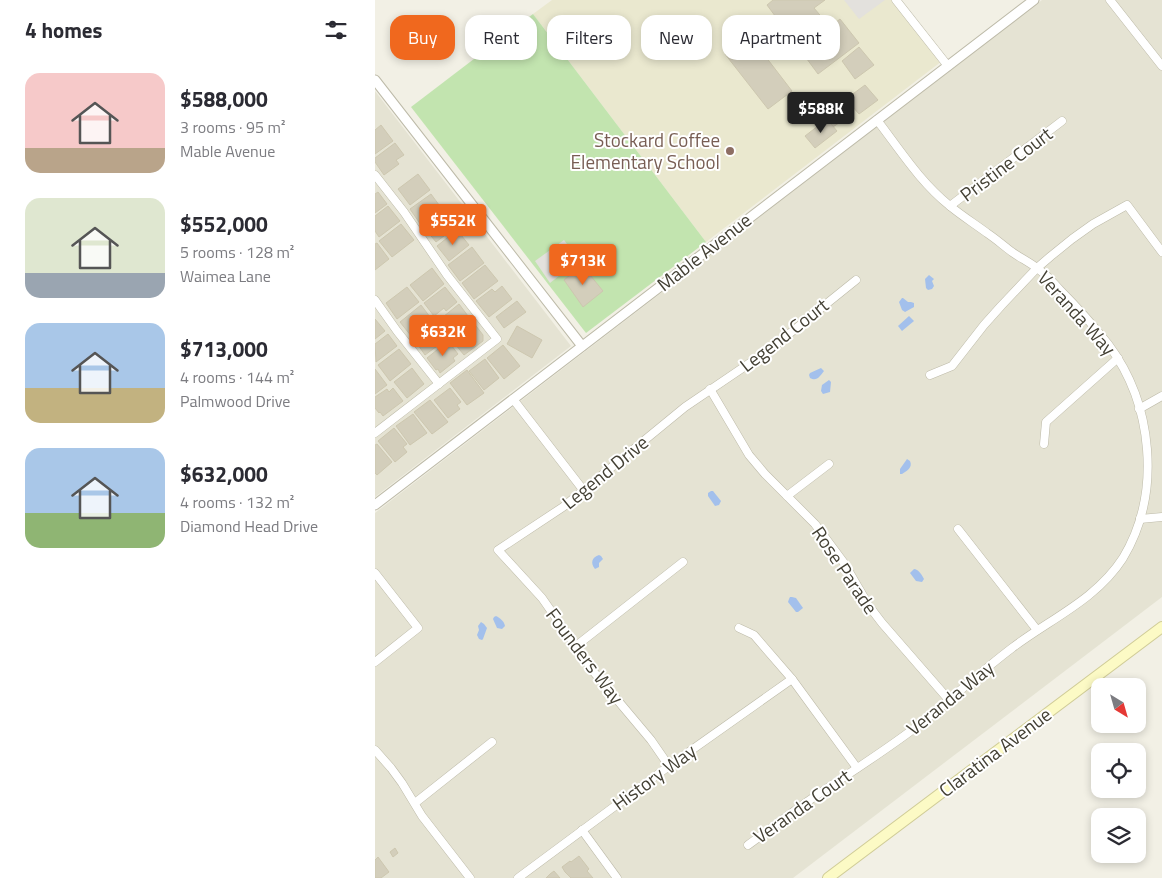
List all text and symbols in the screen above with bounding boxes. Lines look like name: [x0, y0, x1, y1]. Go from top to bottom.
text: 4 homes: [25, 14, 102, 46]
chip: Buy: [390, 15, 455, 60]
chip: Rent: [465, 15, 537, 60]
chip: Filters: [547, 15, 631, 60]
chip: New: [641, 15, 712, 60]
chip: Apartment: [722, 15, 840, 60]
icon: filters: [322, 16, 350, 44]
text: $588,000: [180, 83, 268, 115]
pin: $588K: [786, 92, 856, 134]
icon: home: [65, 93, 125, 153]
text: $588K: [798, 96, 844, 120]
text: 3 rooms · 95 m²: [180, 115, 285, 139]
street label: Pristine Court: [953, 119, 1058, 208]
place label: Stockard Coffee Elementary School: [571, 125, 720, 176]
text: Mable Avenue: [180, 139, 275, 163]
marker: Stockard Coffee Elementary School: [724, 145, 736, 157]
pin: $552K: [418, 204, 488, 246]
street label: Mable Avenue: [650, 205, 757, 298]
text: $552,000: [180, 208, 268, 240]
text: $552K: [430, 208, 476, 232]
icon: home: [65, 218, 125, 278]
text: 5 rooms · 128 m²: [180, 240, 294, 264]
pin: $713K: [548, 244, 618, 286]
text: $713K: [560, 248, 606, 272]
text: Waimea Lane: [180, 264, 271, 288]
street label: Veranda Way: [1031, 264, 1123, 361]
street label: Legend Court: [733, 290, 835, 379]
pin: $632K: [408, 314, 478, 357]
text: $632K: [420, 319, 466, 343]
text: $713,000: [180, 333, 268, 365]
icon: home: [65, 343, 125, 403]
text: 4 rooms · 144 m²: [180, 365, 294, 389]
text: Palmwood Drive: [180, 389, 290, 413]
street label: Legend Drive: [555, 428, 654, 516]
text: $632,000: [180, 458, 268, 490]
icon: home: [65, 468, 125, 528]
text: 4 rooms · 132 m²: [180, 490, 294, 514]
text: Diamond Head Drive: [180, 514, 318, 538]
street label: Rose Parade: [805, 520, 886, 620]
street label: Founders Way: [539, 601, 631, 710]
street label: Veranda Way: [900, 653, 1000, 742]
north arrow: [1091, 678, 1146, 732]
map controls: [1091, 678, 1146, 863]
street label: Claratina Avenue: [932, 700, 1057, 804]
street label: History Way: [606, 736, 702, 817]
button: locate: [1091, 743, 1146, 798]
street label: Veranda Court: [747, 761, 857, 850]
button: layers: [1091, 808, 1146, 863]

